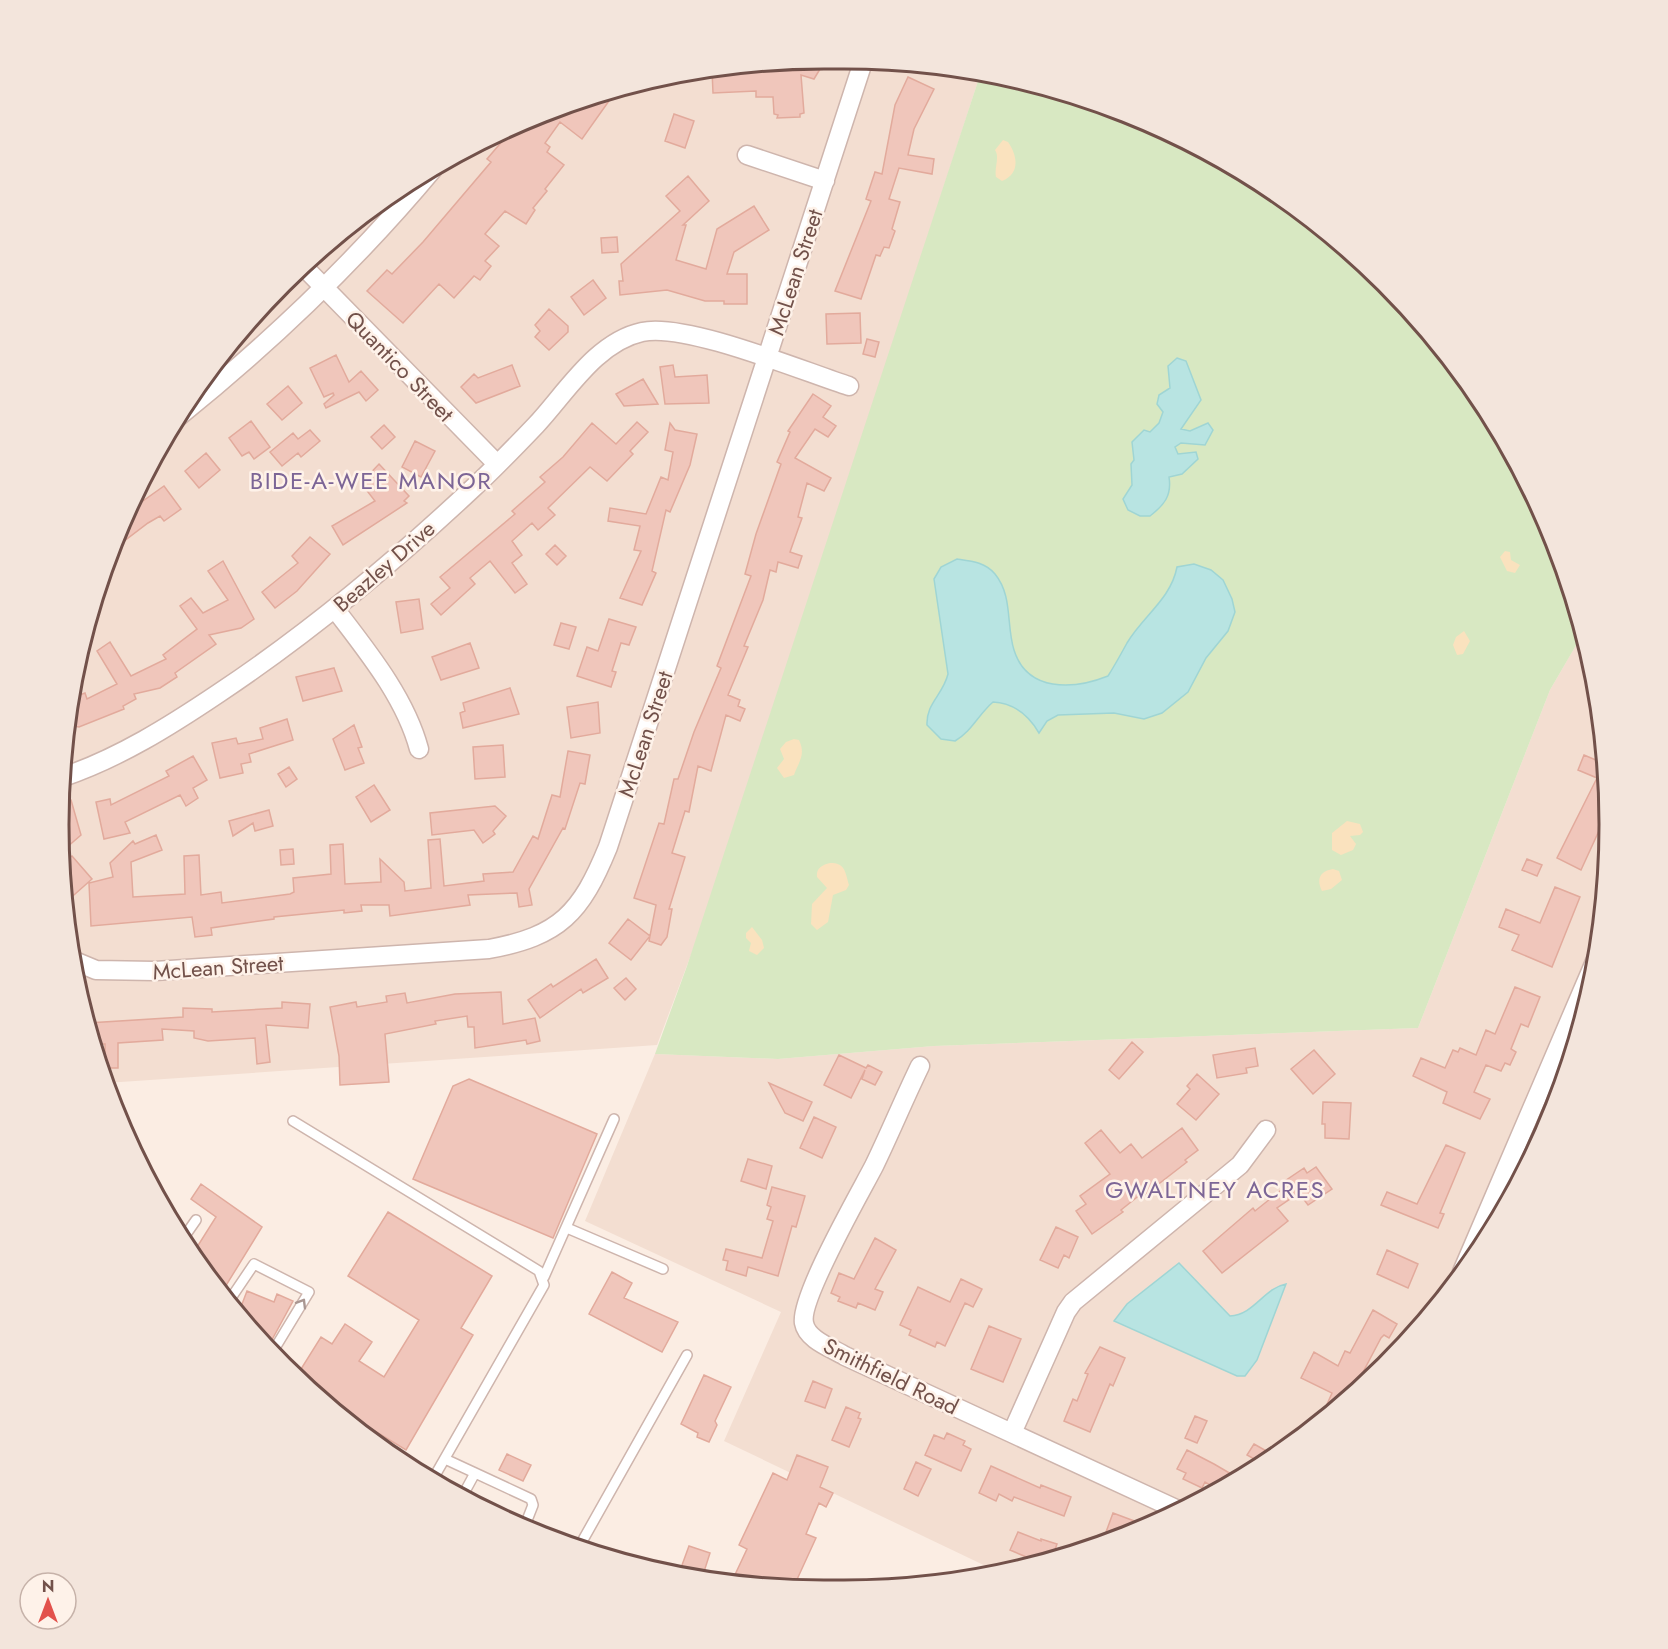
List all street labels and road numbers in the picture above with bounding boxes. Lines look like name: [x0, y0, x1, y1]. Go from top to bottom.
street label: McLean Street: [760, 204, 831, 339]
street label: Quantico Street: [339, 303, 462, 429]
street label: Beazley Drive: [326, 513, 442, 619]
street label: McLean Street: [610, 666, 681, 801]
street label: McLean Street: [152, 946, 285, 988]
street label: Smithfield Road: [818, 1329, 964, 1423]

